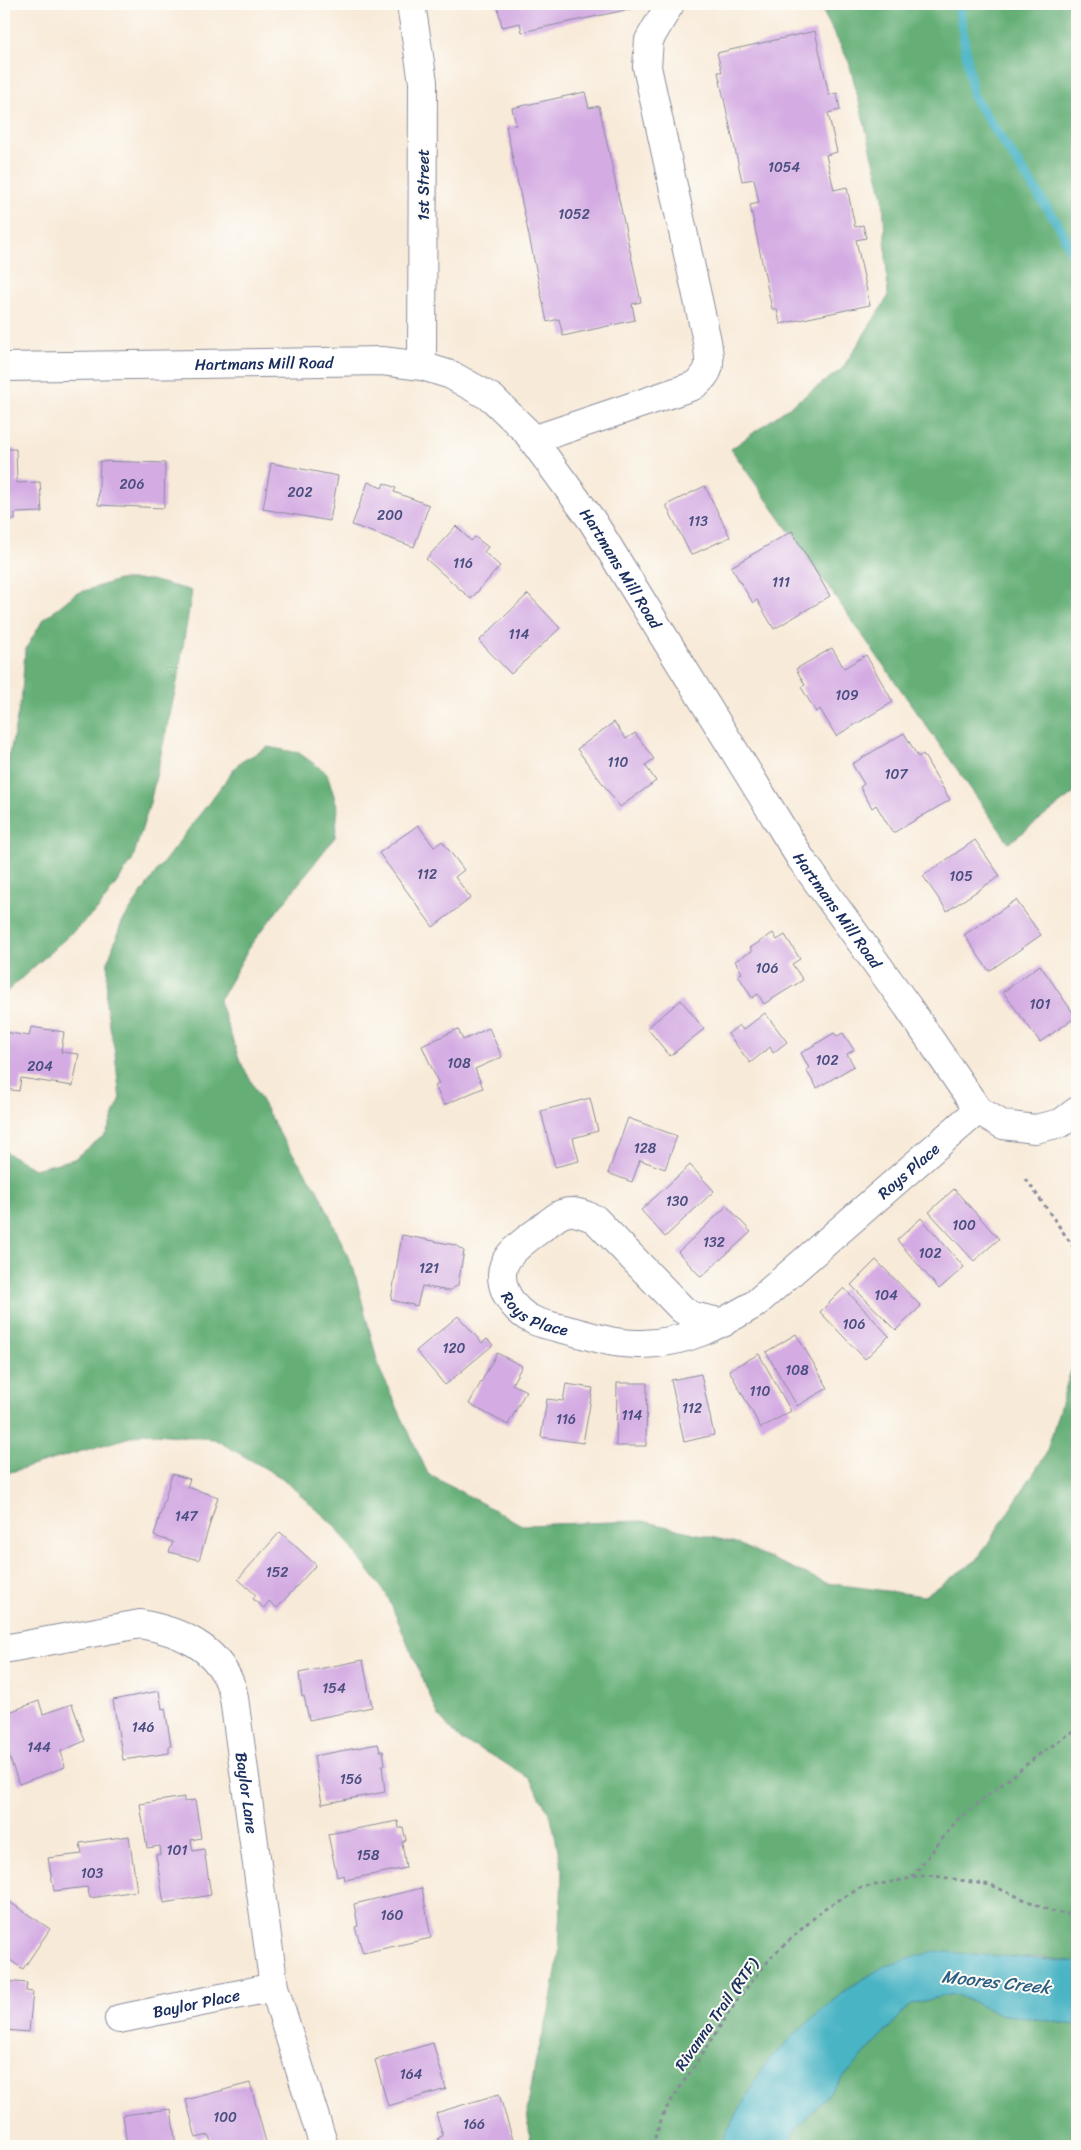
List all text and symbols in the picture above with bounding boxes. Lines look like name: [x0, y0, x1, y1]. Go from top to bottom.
street label: 1st Street: [409, 149, 438, 221]
house number: 1054: [768, 155, 800, 180]
house number: 1052: [558, 202, 590, 227]
street label: Hartmans Mill Road: [194, 348, 335, 379]
house number: 206: [120, 472, 144, 497]
house number: 202: [287, 480, 313, 505]
street label: Hartmans Mill Road: [572, 501, 670, 636]
house number: 200: [377, 503, 403, 528]
house number: 113: [688, 509, 708, 534]
house number: 116: [453, 551, 473, 576]
house number: 111: [772, 570, 790, 595]
house number: 114: [509, 622, 530, 647]
house number: 109: [835, 683, 859, 708]
house number: 110: [608, 750, 629, 775]
house number: 107: [885, 762, 908, 787]
street label: Hartmans Mill Road: [785, 846, 891, 976]
house number: 112: [417, 862, 437, 887]
house number: 105: [949, 864, 973, 889]
house number: 106: [756, 956, 778, 981]
house number: 101: [1030, 992, 1050, 1017]
house number: 102: [816, 1048, 838, 1073]
house number: 108: [447, 1051, 471, 1076]
house number: 204: [27, 1054, 53, 1079]
street label: Roys Place: [871, 1135, 947, 1207]
house number: 128: [634, 1136, 657, 1161]
house number: 130: [666, 1189, 688, 1214]
house number: 100: [952, 1213, 976, 1238]
house number: 132: [703, 1230, 725, 1255]
house number: 102: [919, 1241, 941, 1266]
house number: 121: [419, 1256, 439, 1281]
house number: 104: [874, 1283, 898, 1308]
street label: Roys Place: [493, 1286, 571, 1345]
house number: 106: [843, 1312, 865, 1337]
house number: 120: [443, 1336, 466, 1361]
house number: 108: [785, 1358, 809, 1383]
house number: 110: [750, 1379, 771, 1404]
house number: 112: [682, 1396, 702, 1421]
house number: 114: [622, 1403, 643, 1428]
house number: 116: [556, 1407, 576, 1432]
house number: 147: [175, 1504, 198, 1529]
house number: 152: [266, 1560, 288, 1585]
house number: 154: [322, 1676, 346, 1701]
house number: 146: [132, 1715, 154, 1740]
house number: 144: [27, 1735, 51, 1760]
street label: Baylor Lane: [227, 1750, 267, 1836]
house number: 156: [340, 1767, 362, 1792]
house number: 101: [167, 1838, 187, 1863]
house number: 158: [356, 1843, 380, 1868]
house number: 103: [81, 1861, 104, 1886]
house number: 160: [381, 1903, 404, 1928]
street label: Rivanna Trail (RTF): [667, 1951, 767, 2077]
water label: Moores Creek: [940, 1960, 1054, 2004]
street label: Baylor Place: [150, 1980, 243, 2027]
house number: 164: [400, 2062, 423, 2087]
house number: 100: [213, 2105, 237, 2130]
house number: 166: [463, 2112, 485, 2137]

